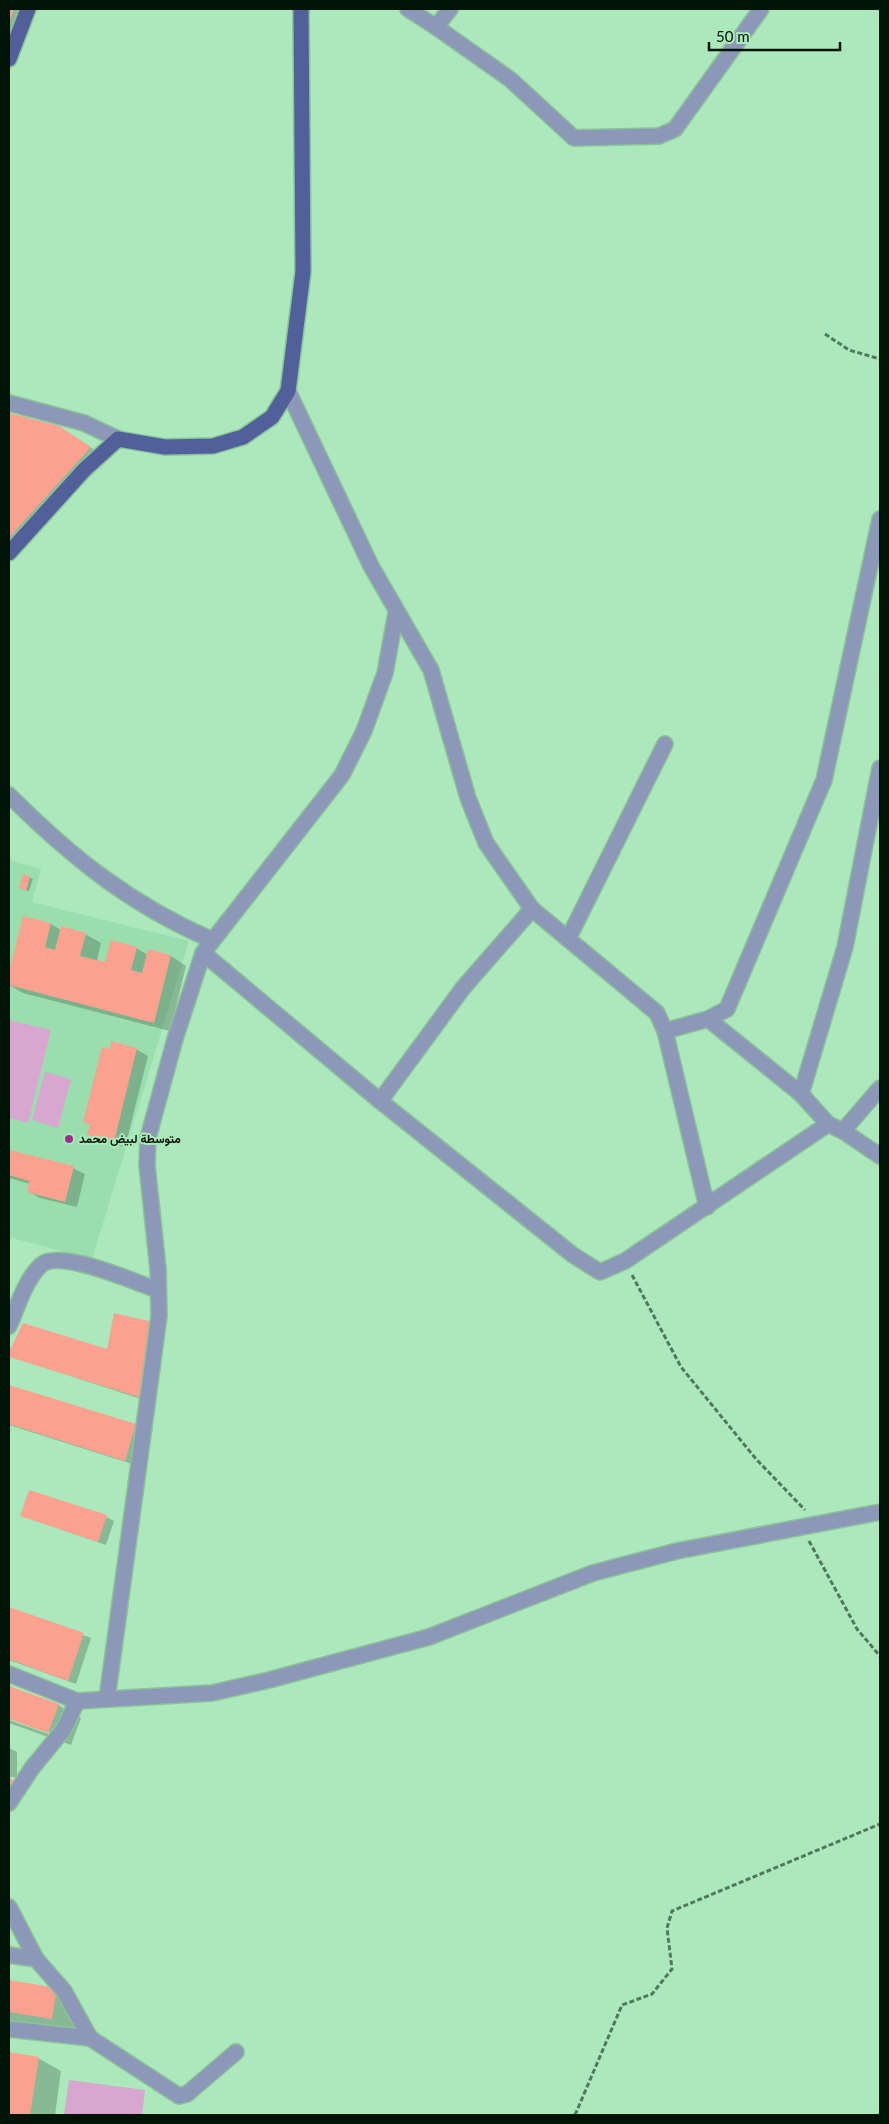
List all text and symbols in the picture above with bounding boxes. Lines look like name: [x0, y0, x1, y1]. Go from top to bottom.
scale bar: [709, 20, 840, 52]
text: 50 m: [716, 27, 750, 45]
place label: متوسطة لبيض محمد: [79, 1131, 181, 1147]
marker: متوسطة لبيض محمد: [63, 1133, 75, 1145]

